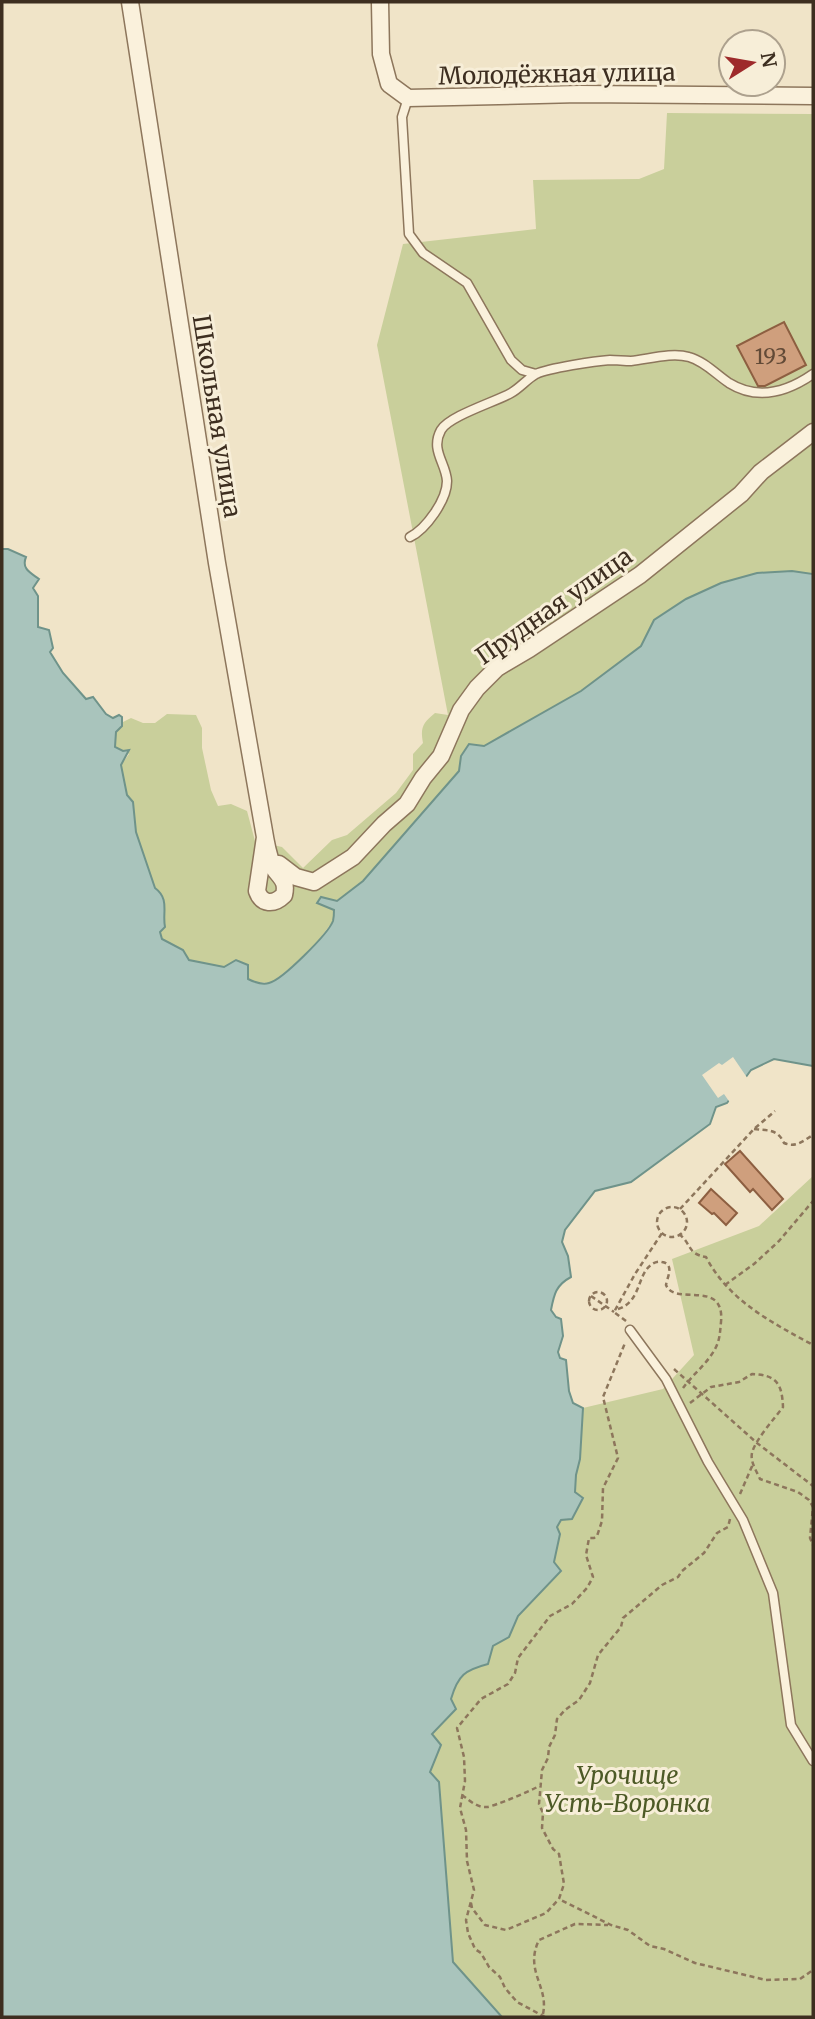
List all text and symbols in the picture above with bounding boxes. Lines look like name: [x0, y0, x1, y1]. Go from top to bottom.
north arrow: [717, 28, 787, 98]
text: N: [755, 50, 782, 69]
street label: Молодёжная улица: [438, 56, 676, 92]
street label: Школьная улица: [186, 312, 248, 520]
house number: 193: [755, 343, 787, 370]
street label: Прудная улица: [470, 540, 639, 672]
park label: Урочище Усть-Воронка: [544, 1760, 710, 1819]

